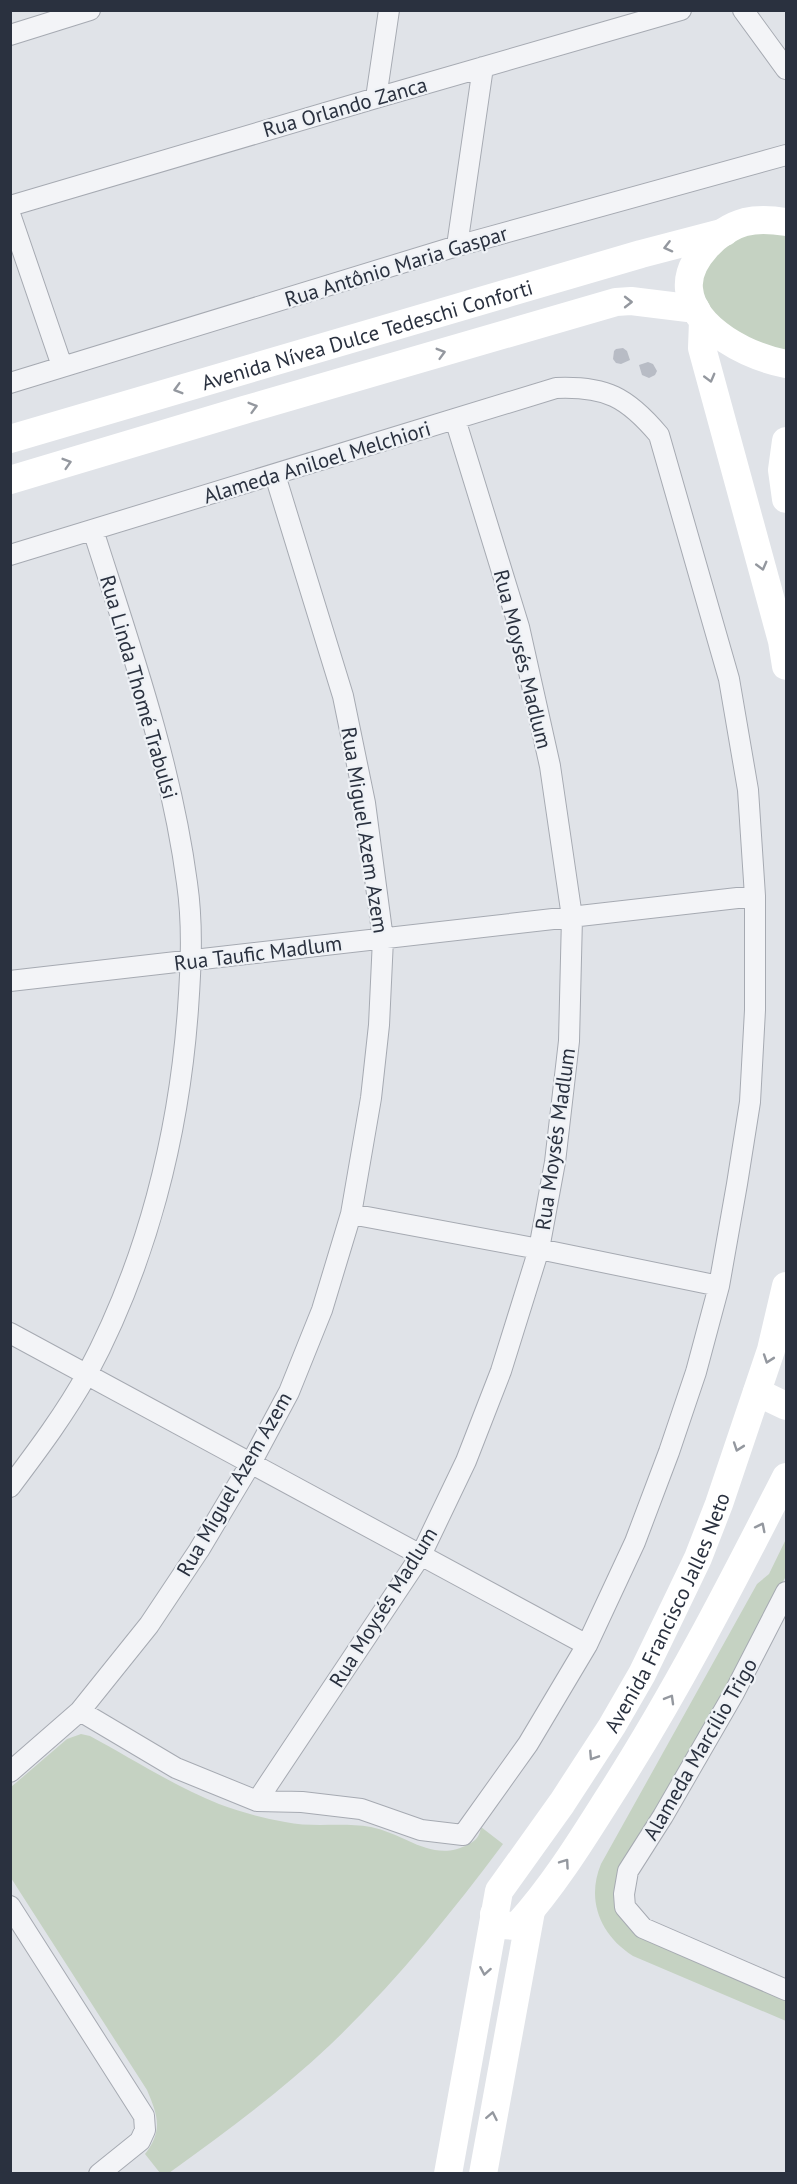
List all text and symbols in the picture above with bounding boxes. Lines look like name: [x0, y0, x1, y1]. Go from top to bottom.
street label: Rua Orlando Zanca: [260, 71, 430, 143]
street label: Rua Antônio Maria Gaspar: [281, 219, 511, 313]
one-way arrow: [663, 239, 673, 252]
street label: Avenida Nívea Dulce Tedeschi Conforti: [198, 273, 536, 396]
one-way arrow: [624, 296, 633, 308]
one-way arrow: [435, 348, 445, 360]
one-way arrow: [702, 373, 715, 383]
one-way arrow: [173, 382, 184, 394]
one-way arrow: [247, 402, 258, 414]
street label: Alameda Aniloel Melchiori: [200, 415, 434, 509]
one-way arrow: [61, 458, 71, 470]
one-way arrow: [754, 561, 767, 571]
street label: Rua Moysés Madlum: [488, 567, 558, 751]
street label: Rua Linda Thomé Trabulsi: [94, 572, 184, 802]
street label: Rua Miguel Azem Azem: [335, 725, 395, 935]
street label: Rua Taufic Madlum: [173, 929, 343, 977]
street label: Rua Moysés Madlum: [529, 1046, 581, 1232]
one-way arrow: [762, 1353, 775, 1364]
street label: Rua Miguel Azem Azem: [170, 1387, 298, 1581]
one-way arrow: [732, 1442, 745, 1452]
street label: Avenida Francisco Jalles Neto: [598, 1489, 735, 1737]
street label: Rua Moysés Madlum: [323, 1522, 443, 1692]
one-way arrow: [754, 1522, 765, 1533]
street label: Alameda Marcílio Trigo: [637, 1653, 763, 1845]
one-way arrow: [663, 1695, 674, 1705]
one-way arrow: [588, 1750, 600, 1760]
one-way arrow: [558, 1858, 569, 1869]
one-way arrow: [479, 1967, 491, 1976]
one-way arrow: [485, 2111, 498, 2121]

